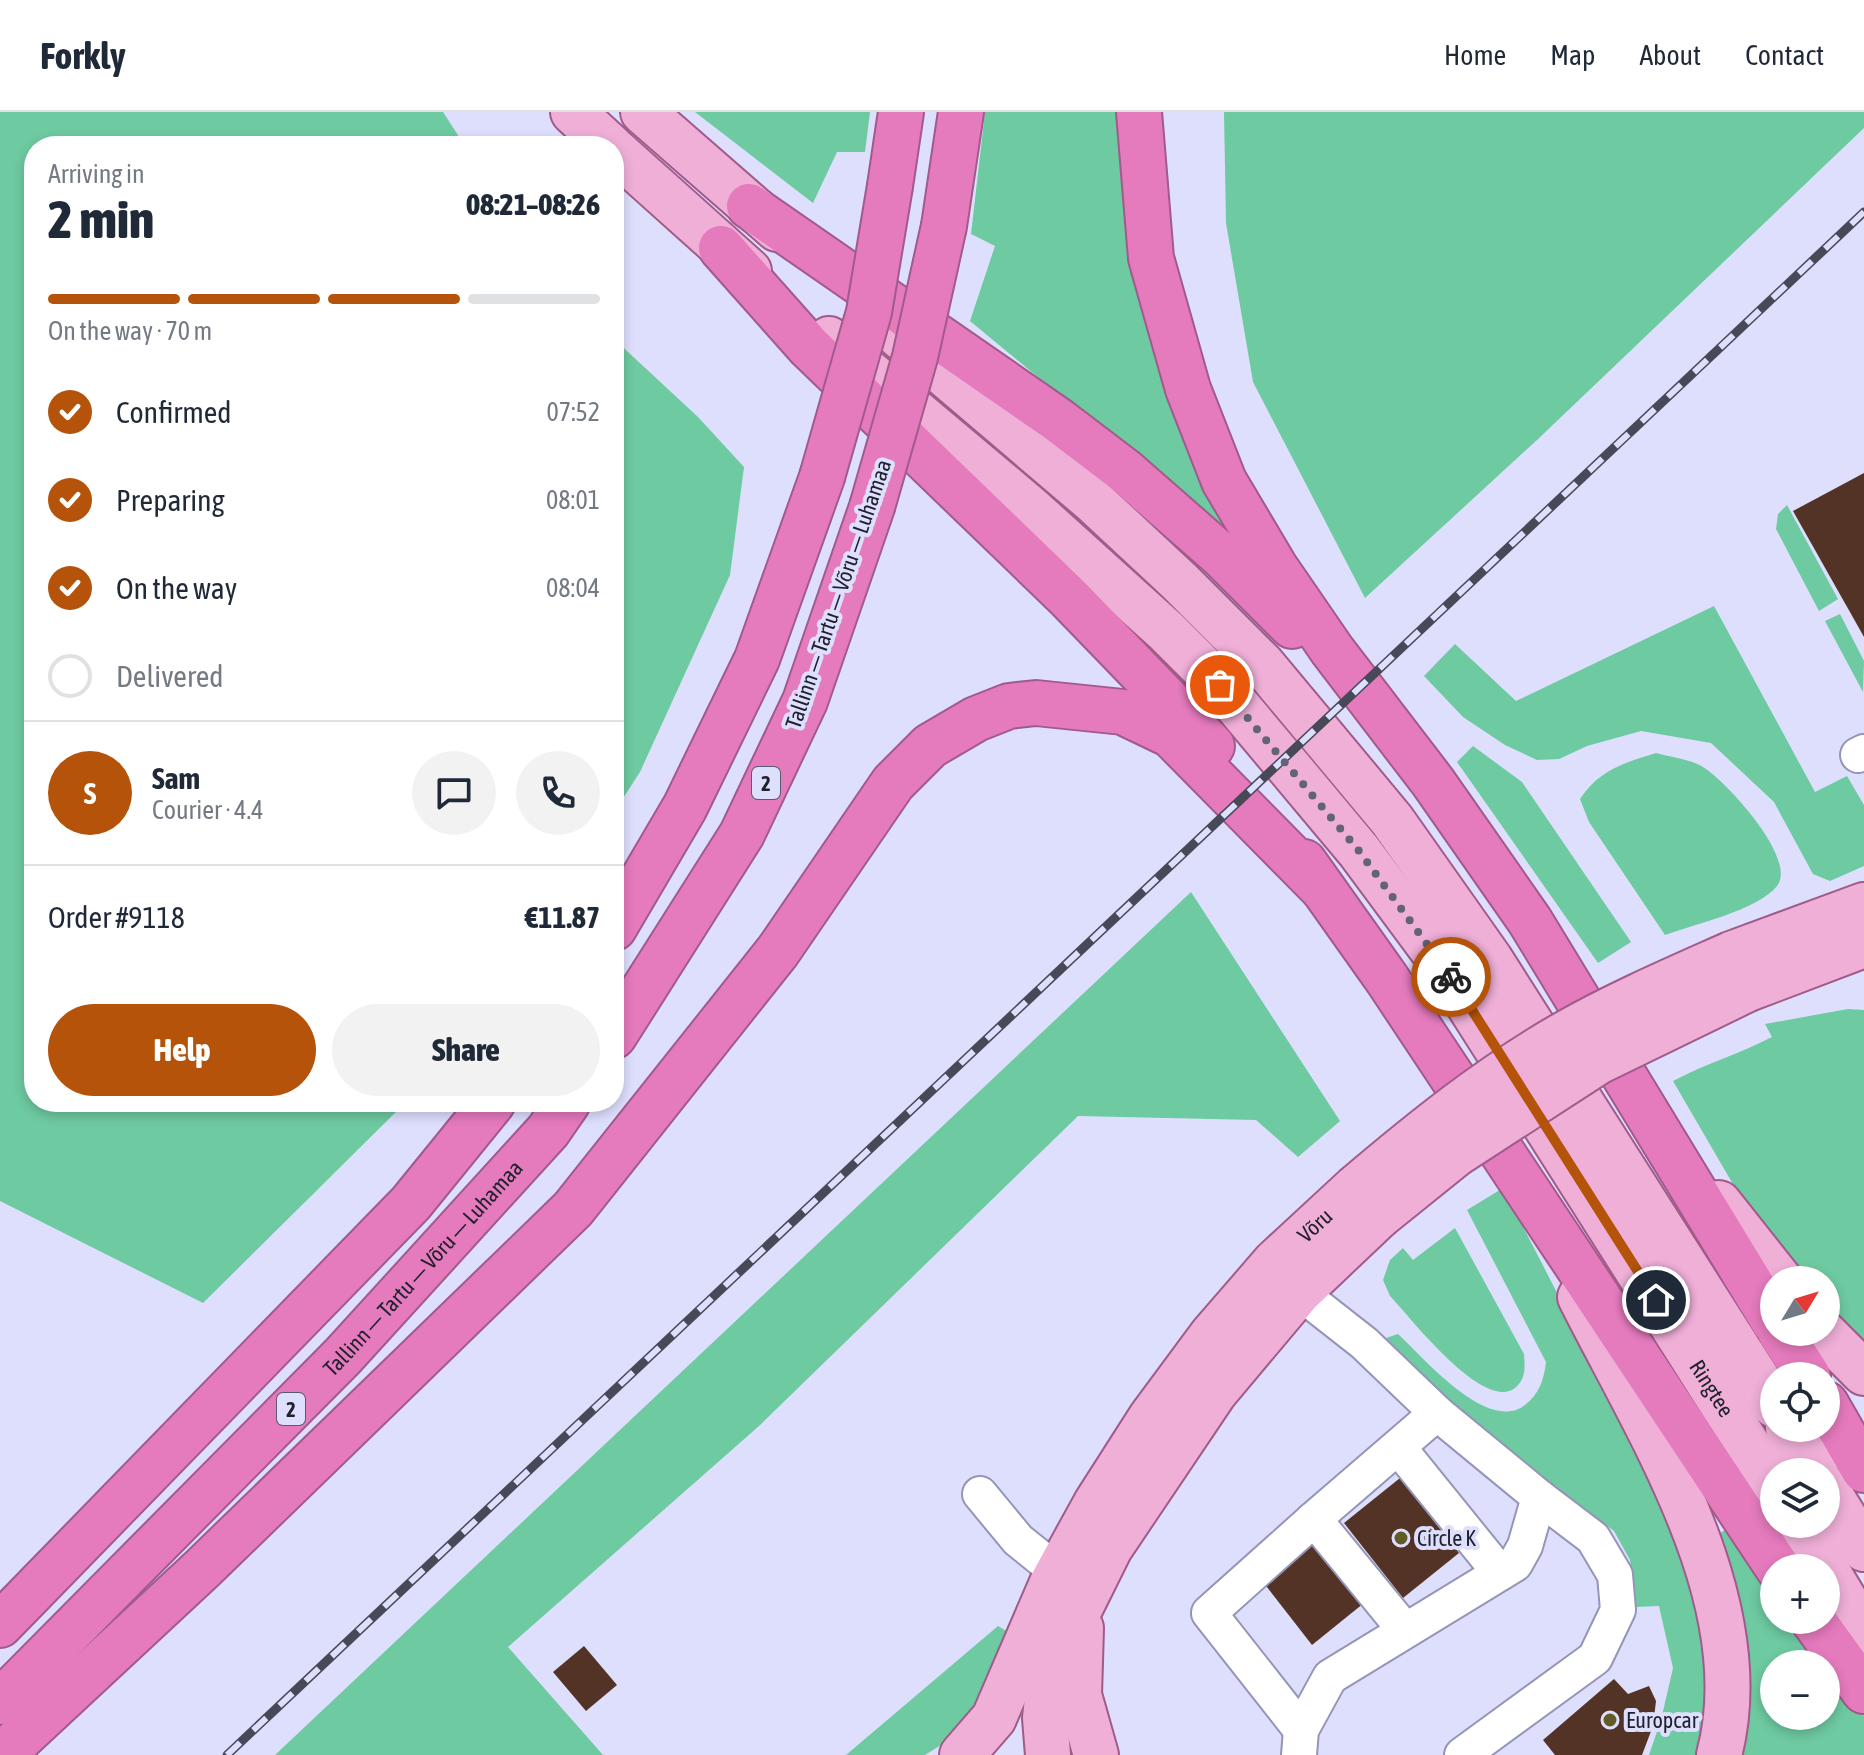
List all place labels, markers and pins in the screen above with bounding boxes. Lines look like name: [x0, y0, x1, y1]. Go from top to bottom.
pin: [1186, 651, 1254, 719]
pin: [1622, 1266, 1690, 1334]
place label: Circle K: [1417, 1525, 1476, 1551]
marker: Circle K: [1392, 1529, 1410, 1547]
place label: Europcar: [1626, 1707, 1699, 1733]
marker: Europcar: [1601, 1711, 1619, 1729]

